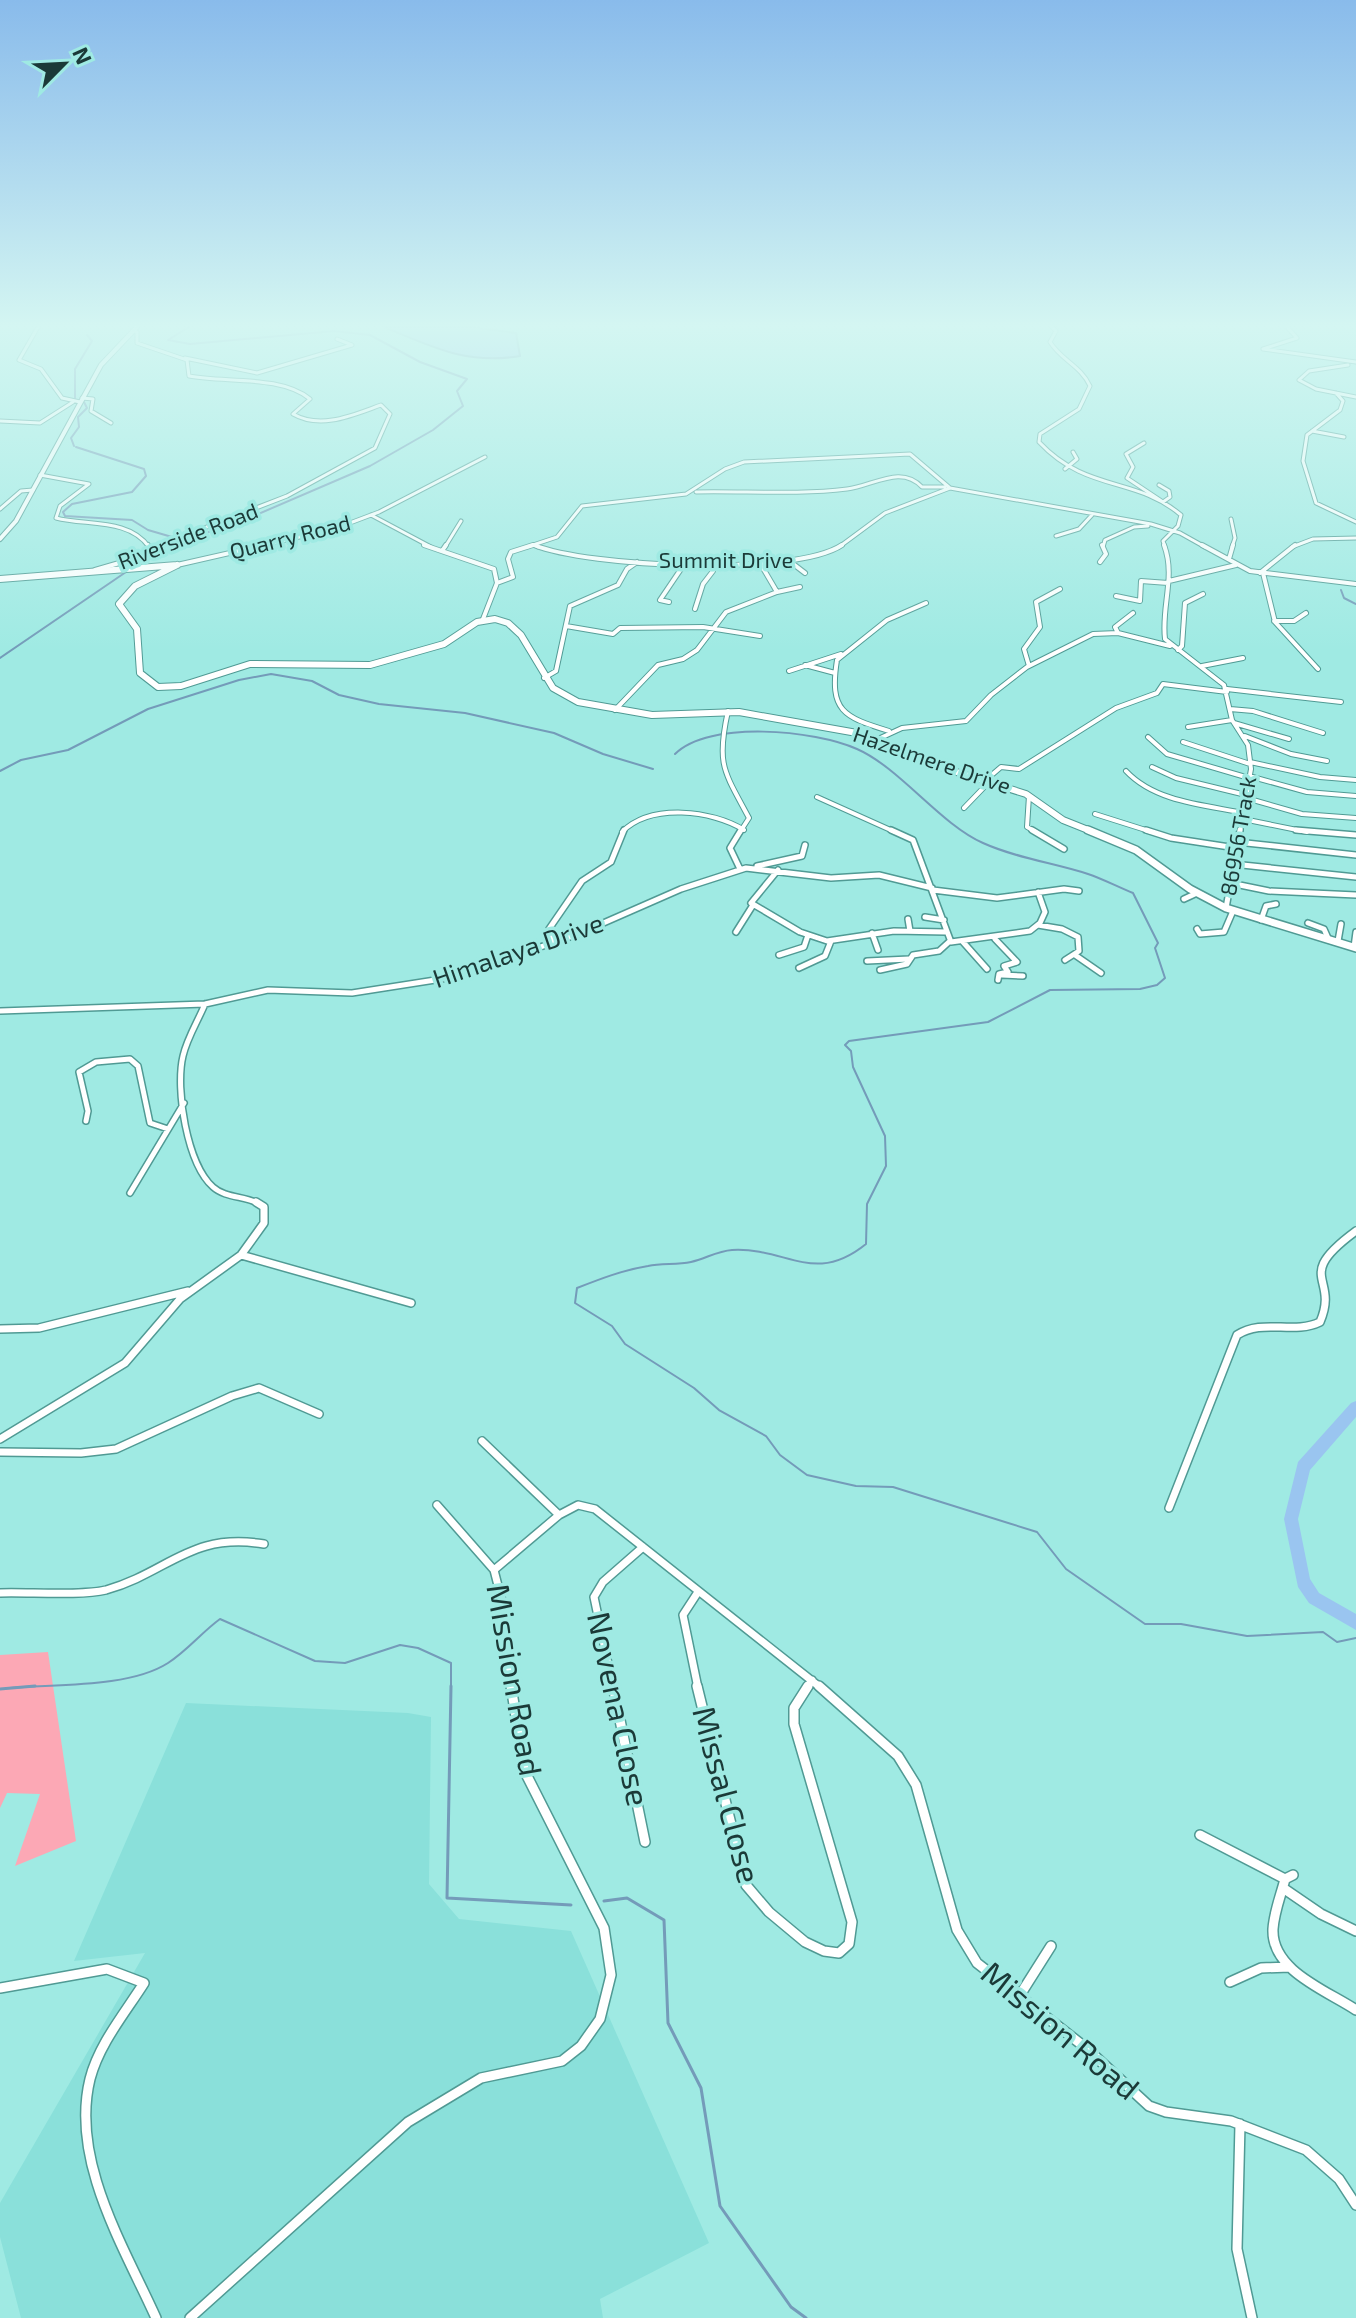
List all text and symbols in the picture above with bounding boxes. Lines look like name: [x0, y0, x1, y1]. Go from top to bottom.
north arrow: [24, 24, 104, 104]
text: N: [68, 43, 98, 68]
street label: Riverside Road: [114, 496, 261, 574]
street label: Quarry Road: [227, 508, 353, 565]
street label: Summit Drive: [659, 546, 793, 572]
street label: Hazelmere Drive: [850, 720, 1015, 798]
street label: 86956 Track: [1214, 774, 1260, 898]
street label: Himalaya Drive: [428, 906, 607, 993]
street label: Mission Road: [480, 1581, 552, 1779]
street label: Novena Close: [581, 1608, 659, 1809]
street label: Missal Close: [686, 1702, 770, 1887]
street label: Mission Road: [975, 1953, 1148, 2106]

